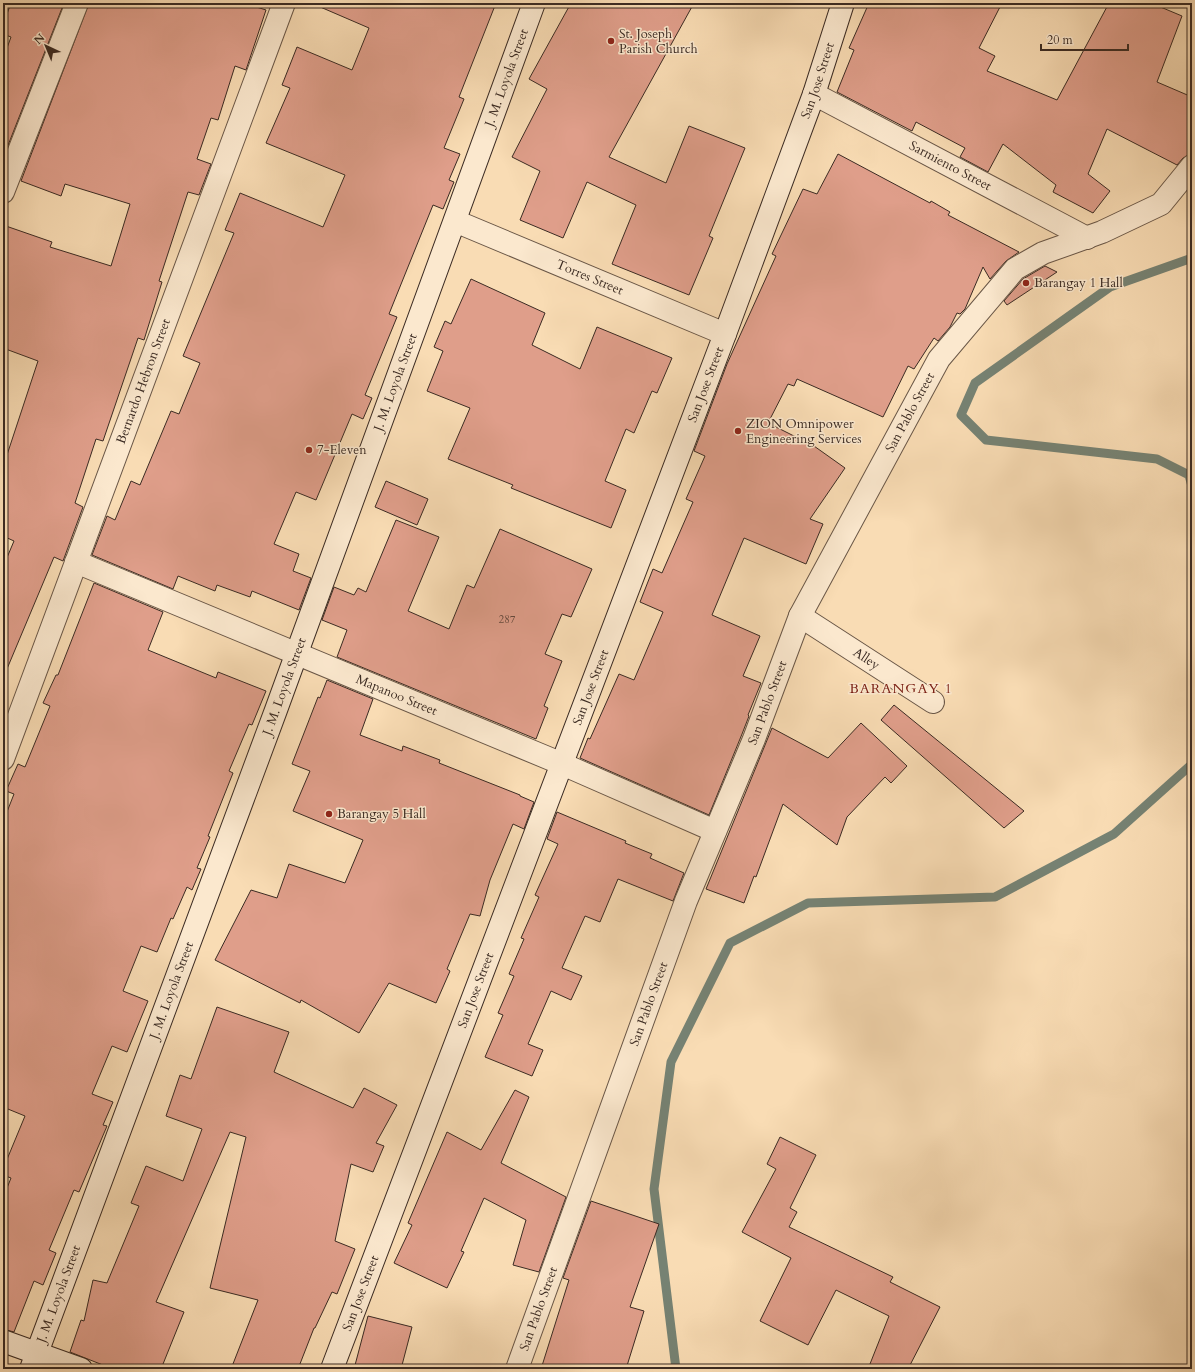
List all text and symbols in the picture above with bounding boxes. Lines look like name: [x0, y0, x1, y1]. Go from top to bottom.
place label: St. Joseph Parish Church: [619, 25, 698, 58]
north arrow: [26, 26, 66, 66]
street label: J. M. Loyola Street: [480, 26, 533, 131]
scale bar: [1041, 26, 1128, 52]
text: N: [31, 30, 48, 48]
text: 20 m: [1047, 32, 1074, 48]
marker: St. Joseph Parish Church: [606, 36, 616, 46]
street label: San Jose Street: [797, 40, 839, 121]
street label: Sarmiento Street: [906, 137, 995, 195]
street label: Torres Street: [553, 255, 626, 299]
place label: Barangay 1 Hall: [1034, 274, 1123, 292]
marker: Barangay 1 Hall: [1021, 278, 1031, 288]
street label: Bernardo Hebron Street: [112, 316, 175, 446]
street label: J. M. Loyola Street: [369, 331, 422, 435]
street label: San Jose Street: [683, 344, 728, 425]
street label: San Pablo Street: [881, 369, 939, 456]
place label: ZION Omnipower Engineering Services: [746, 415, 862, 448]
marker: ZION Omnipower Engineering Services: [733, 426, 743, 436]
place label: 7-Eleven: [317, 441, 367, 459]
marker: 7-Eleven: [304, 445, 314, 455]
house number: 287: [499, 612, 516, 627]
street label: J. M. Loyola Street: [258, 635, 311, 740]
street label: Alley: [849, 644, 883, 674]
street label: San Jose Street: [568, 647, 613, 728]
street label: San Pablo Street: [744, 658, 791, 748]
street label: Mapanoo Street: [353, 670, 440, 720]
district label: BARANGAY 1: [849, 679, 953, 698]
place label: Barangay 5 Hall: [337, 805, 426, 823]
marker: Barangay 5 Hall: [324, 809, 334, 819]
street label: J. M. Loyola Street: [145, 939, 198, 1044]
street label: San Jose Street: [453, 950, 498, 1031]
street label: San Pablo Street: [625, 959, 672, 1049]
street label: J. M. Loyola Street: [32, 1243, 85, 1347]
street label: San Jose Street: [338, 1253, 383, 1334]
street label: San Pablo Street: [515, 1264, 562, 1353]

